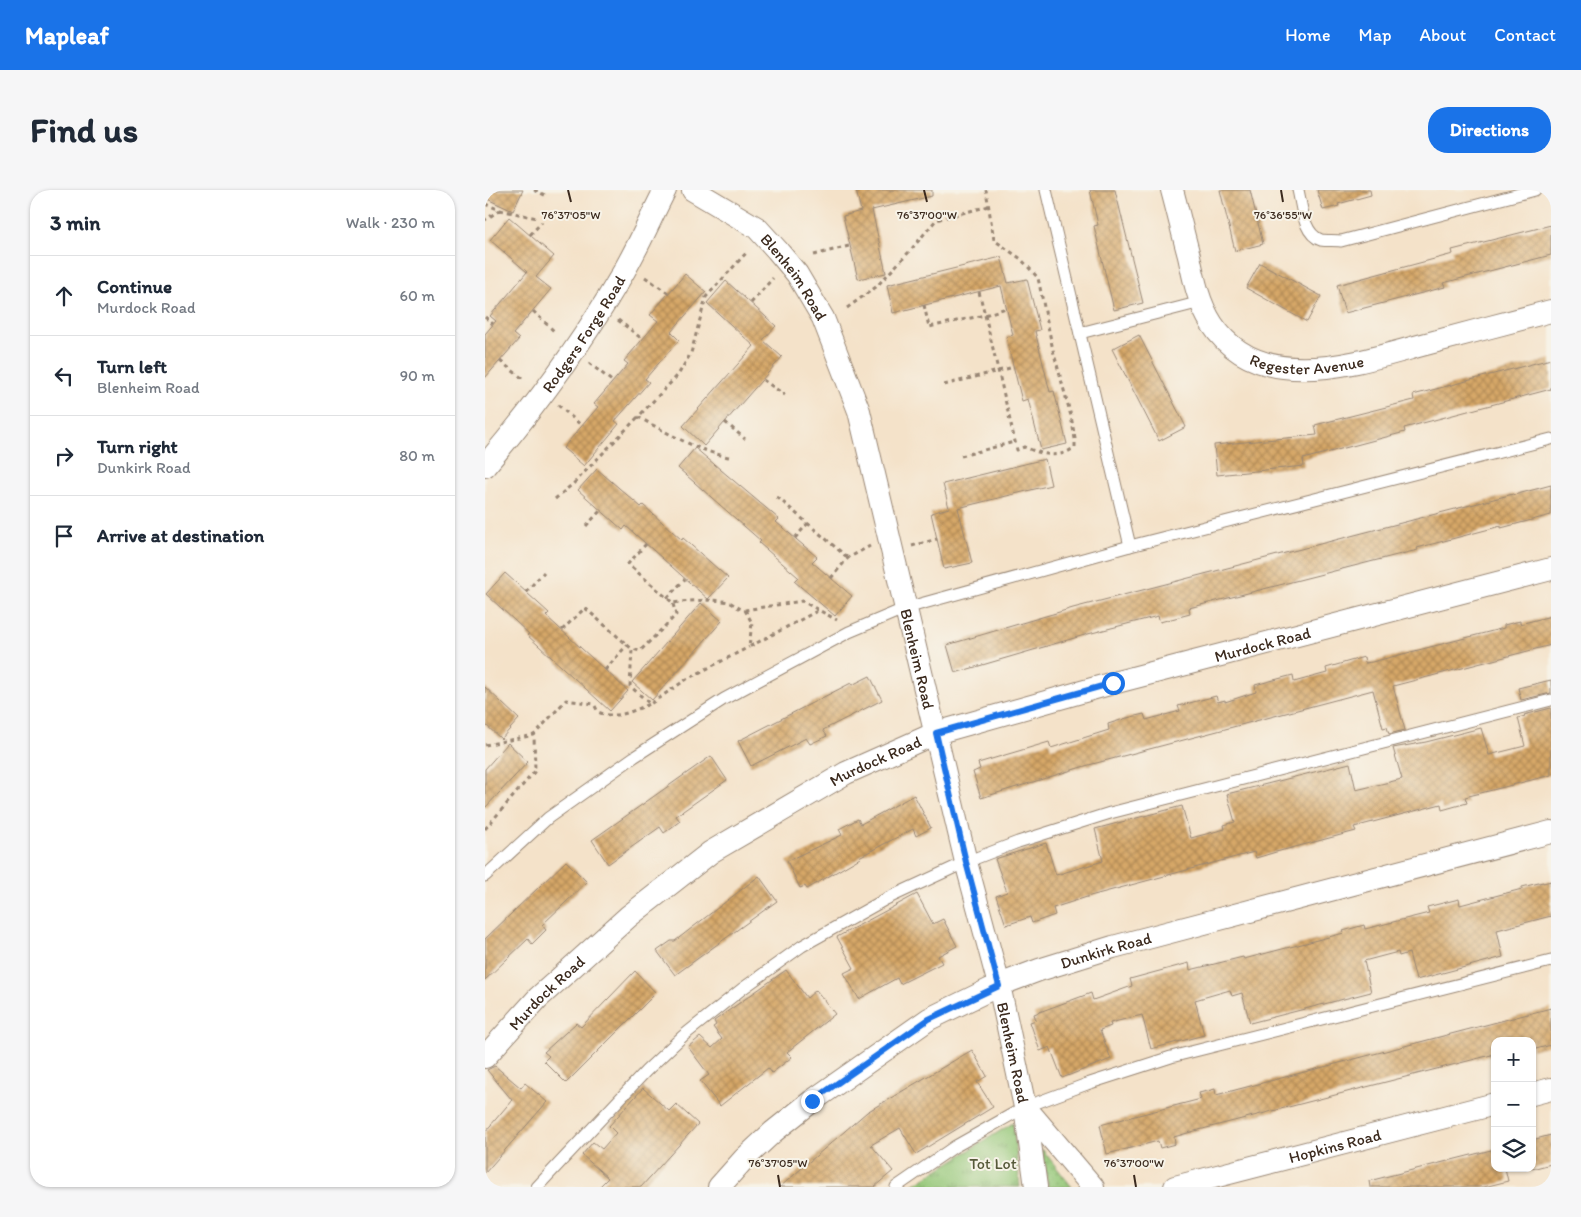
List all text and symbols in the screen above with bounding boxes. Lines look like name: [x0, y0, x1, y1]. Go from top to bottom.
text: Mapleaf: [25, 21, 109, 50]
text: Home: [1285, 24, 1331, 46]
text: Map: [1359, 24, 1392, 46]
text: About: [1420, 24, 1466, 46]
text: Contact: [1494, 24, 1556, 46]
button: Directions: [1428, 107, 1551, 153]
text: Find us: [30, 109, 138, 151]
text: 76°37'05"W: [542, 208, 600, 222]
text: 76°37'00"W: [897, 208, 957, 222]
text: 76°36'55"W: [1254, 208, 1312, 222]
text: 3 min: [50, 210, 100, 235]
text: Walk · 230 m: [346, 213, 435, 232]
street label: Blenheim Road: [757, 229, 832, 324]
street label: Rodgers Forge Road: [538, 272, 629, 396]
text: Continue: [97, 275, 172, 298]
icon: ahead: [50, 282, 78, 310]
text: 60 m: [400, 286, 435, 305]
text: Murdock Road: [97, 298, 196, 317]
street label: Regester Avenue: [1247, 349, 1366, 378]
text: Turn left: [97, 355, 167, 378]
icon: left: [50, 362, 78, 390]
text: 90 m: [400, 366, 435, 385]
text: Blenheim Road: [97, 378, 199, 397]
text: Turn right: [97, 435, 178, 458]
icon: right: [50, 442, 78, 470]
text: 80 m: [399, 446, 435, 465]
text: Dunkirk Road: [97, 458, 191, 477]
icon: arrive: [50, 522, 78, 550]
text: Arrive at destination: [97, 524, 264, 547]
street label: Blenheim Road: [897, 607, 939, 711]
street label: Murdock Road: [1212, 622, 1313, 666]
route start: [1102, 672, 1125, 695]
street label: Murdock Road: [826, 731, 924, 790]
street label: Dunkirk Road: [1058, 928, 1154, 972]
street label: Murdock Road: [504, 951, 589, 1034]
street label: Blenheim Road: [993, 1000, 1033, 1105]
map controls: [1491, 1037, 1536, 1172]
button: +: [1491, 1037, 1536, 1082]
button: −: [1491, 1082, 1536, 1127]
route end: [801, 1090, 824, 1113]
street label: Hopkins Road: [1287, 1124, 1383, 1167]
button: layers: [1491, 1127, 1536, 1172]
park label: Tot Lot: [969, 1154, 1017, 1173]
text: 76°37'05"W: [749, 1156, 807, 1170]
text: 76°37'00"W: [1104, 1156, 1164, 1170]

